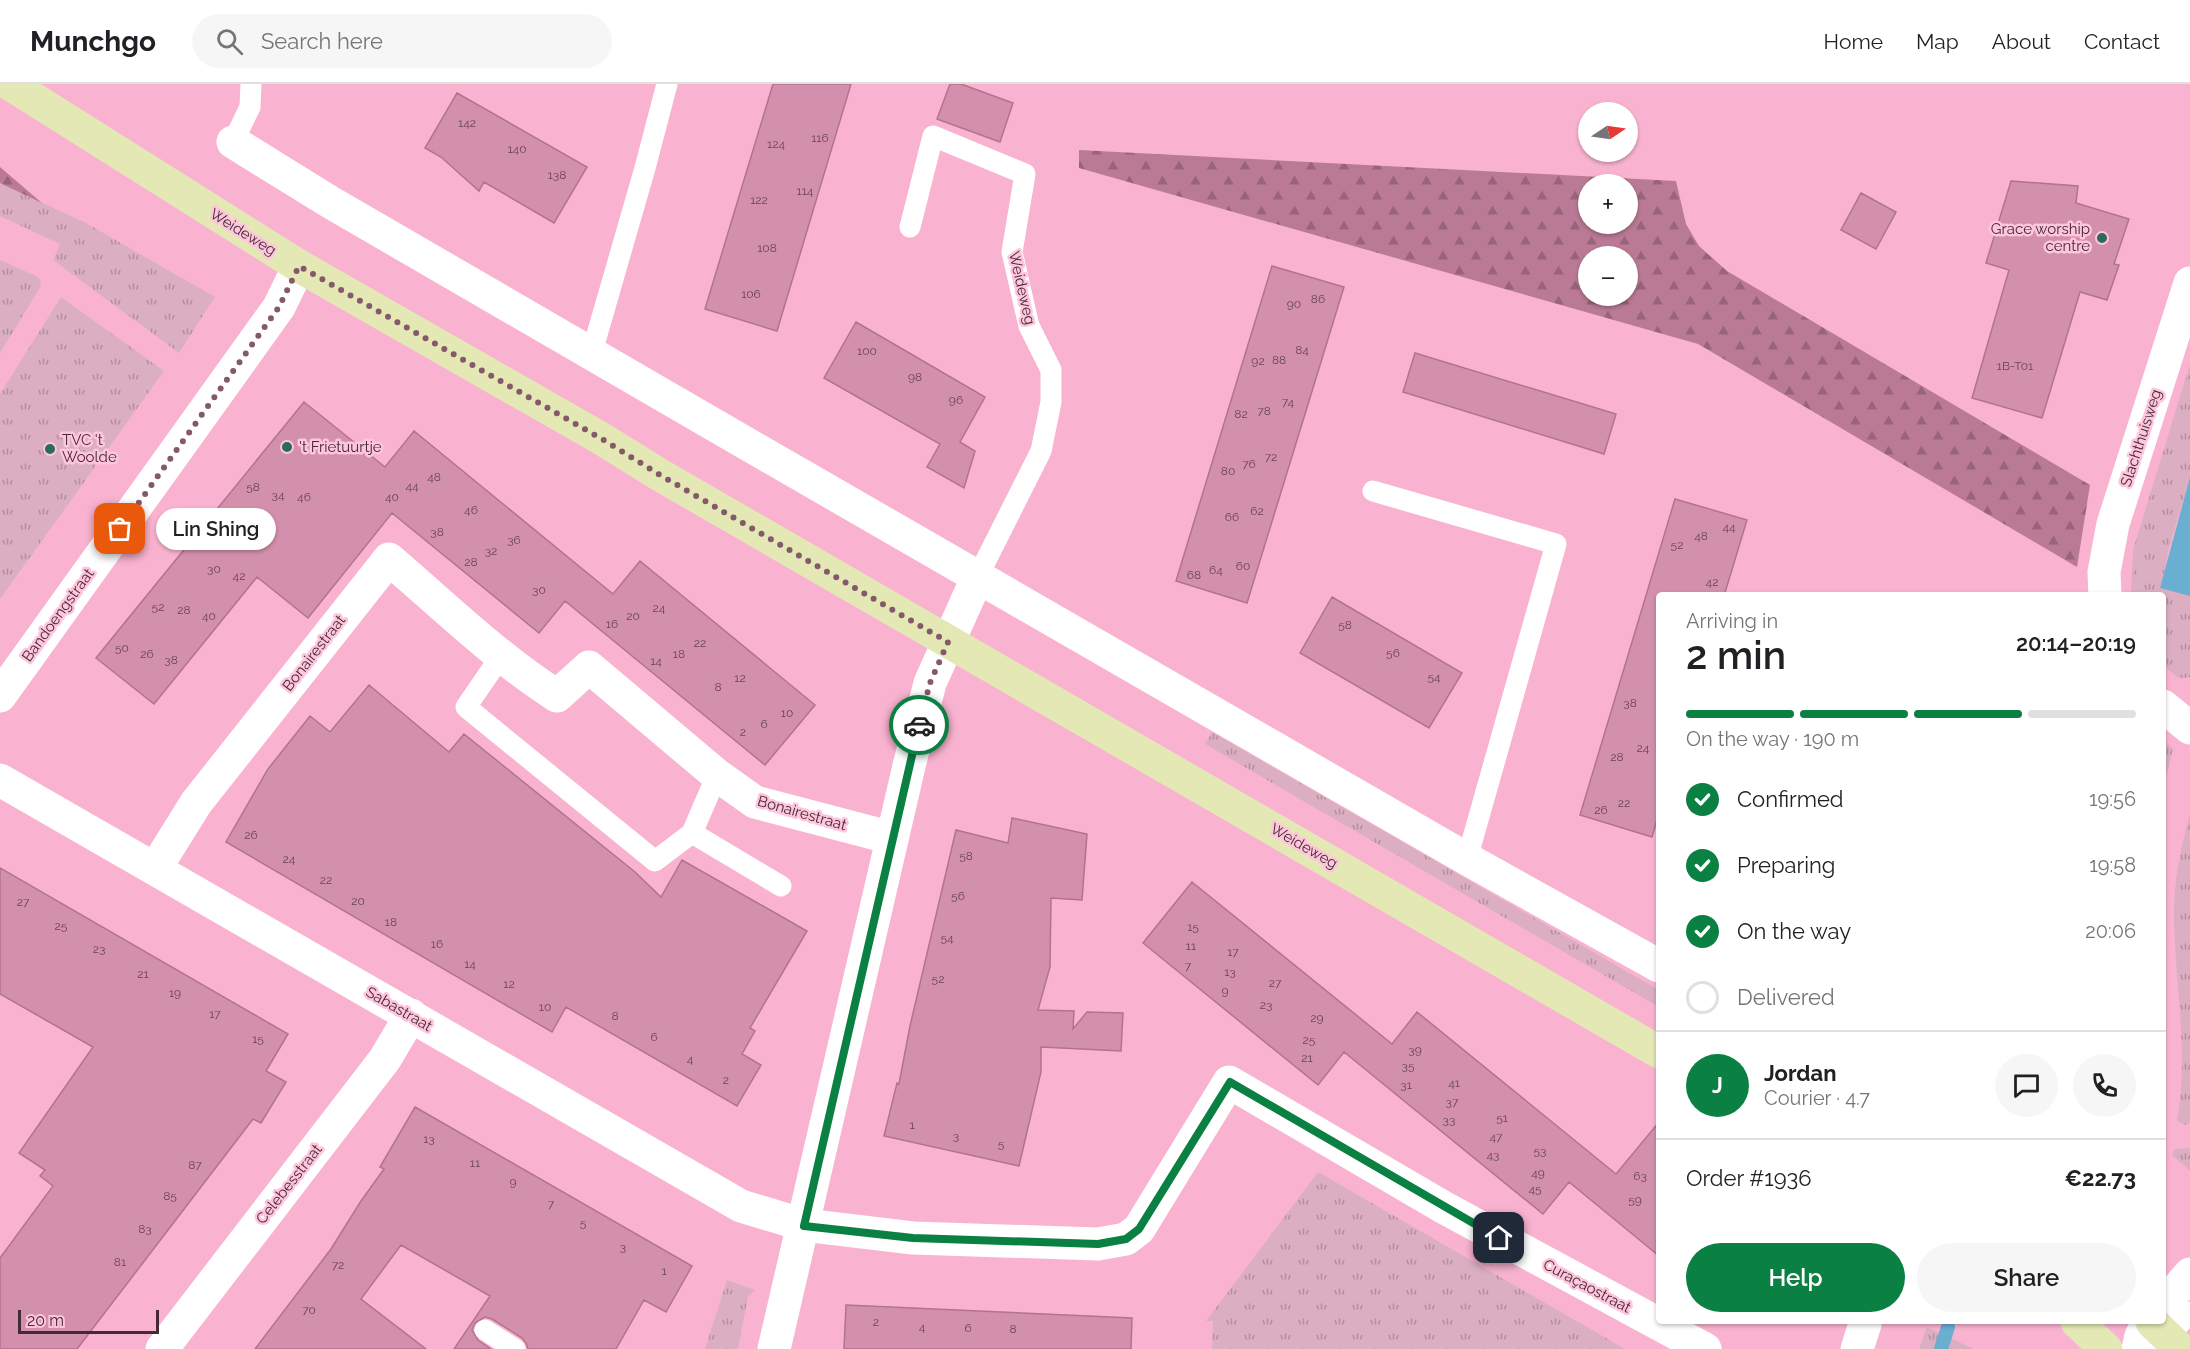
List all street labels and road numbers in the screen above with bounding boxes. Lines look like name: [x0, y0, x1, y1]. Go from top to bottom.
street label: Weideweg: [207, 205, 279, 259]
street label: Weideweg: [1005, 250, 1039, 326]
street label: Slachthuisweg: [2117, 387, 2165, 489]
street label: Bandoengstraat: [18, 565, 98, 665]
street label: Bonairestraat: [279, 611, 349, 695]
street label: Bonairestraat: [755, 792, 849, 834]
street label: Weideweg: [1267, 820, 1341, 872]
street label: Sabastraat: [363, 983, 435, 1035]
street label: Celebesstraat: [252, 1141, 326, 1227]
street label: Curaçaostraat: [1540, 1255, 1634, 1317]

